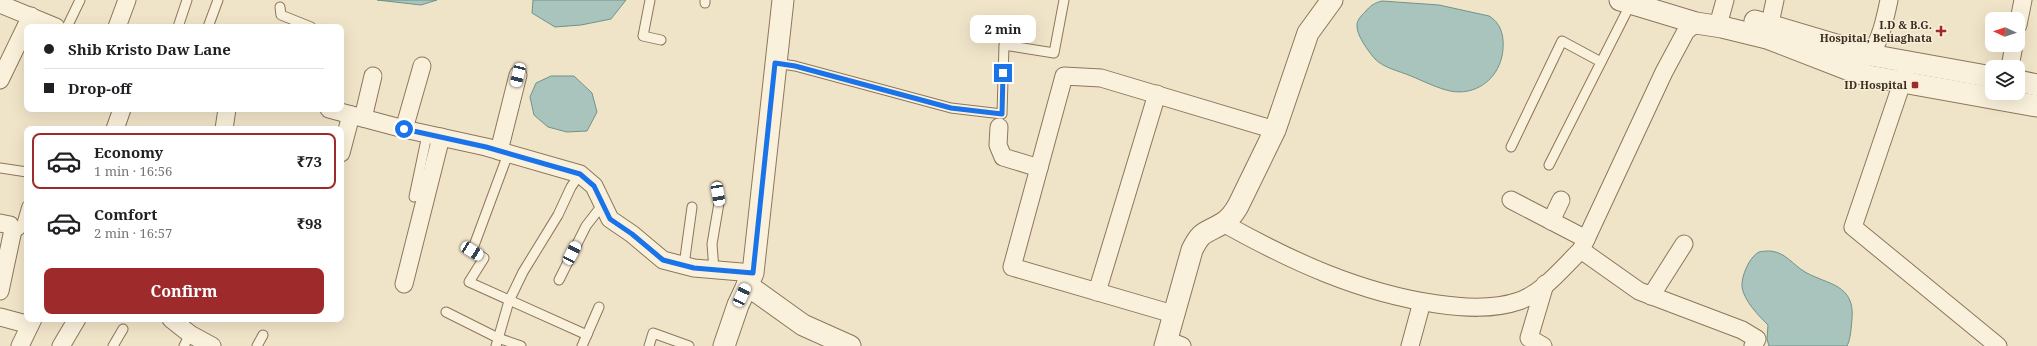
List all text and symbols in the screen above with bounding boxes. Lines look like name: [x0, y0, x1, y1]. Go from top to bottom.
north arrow: [1985, 12, 2025, 52]
map controls: [1985, 12, 2025, 100]
callout: 2 min: [970, 15, 1036, 43]
place label: I.D & B.G. Hospital, Beliaghata: [1820, 17, 1932, 45]
text: 2 min: [985, 20, 1021, 38]
marker: I.D & B.G. Hospital, Beliaghata: [1935, 25, 1947, 37]
text: Shib Kristo Daw Lane: [68, 39, 231, 59]
button: layers: [1985, 60, 2025, 100]
car: [509, 62, 527, 88]
route end: [994, 64, 1012, 82]
place label: ID Hospital: [1844, 77, 1907, 92]
text: Drop-off: [68, 78, 132, 98]
marker: ID Hospital: [1910, 80, 1920, 90]
route start: [395, 120, 413, 138]
text: Economy: [94, 142, 163, 162]
icon: car: [46, 143, 82, 179]
text: ₹73: [297, 151, 322, 171]
text: 1 min · 16:56: [94, 162, 172, 180]
car: [710, 181, 726, 207]
text: Comfort: [94, 204, 157, 224]
icon: car: [46, 205, 82, 241]
text: ₹98: [297, 213, 322, 233]
text: 2 min · 16:57: [94, 224, 172, 242]
car: [459, 240, 485, 262]
car: [561, 240, 583, 266]
button: Confirm: [44, 268, 324, 314]
car: [731, 282, 753, 308]

